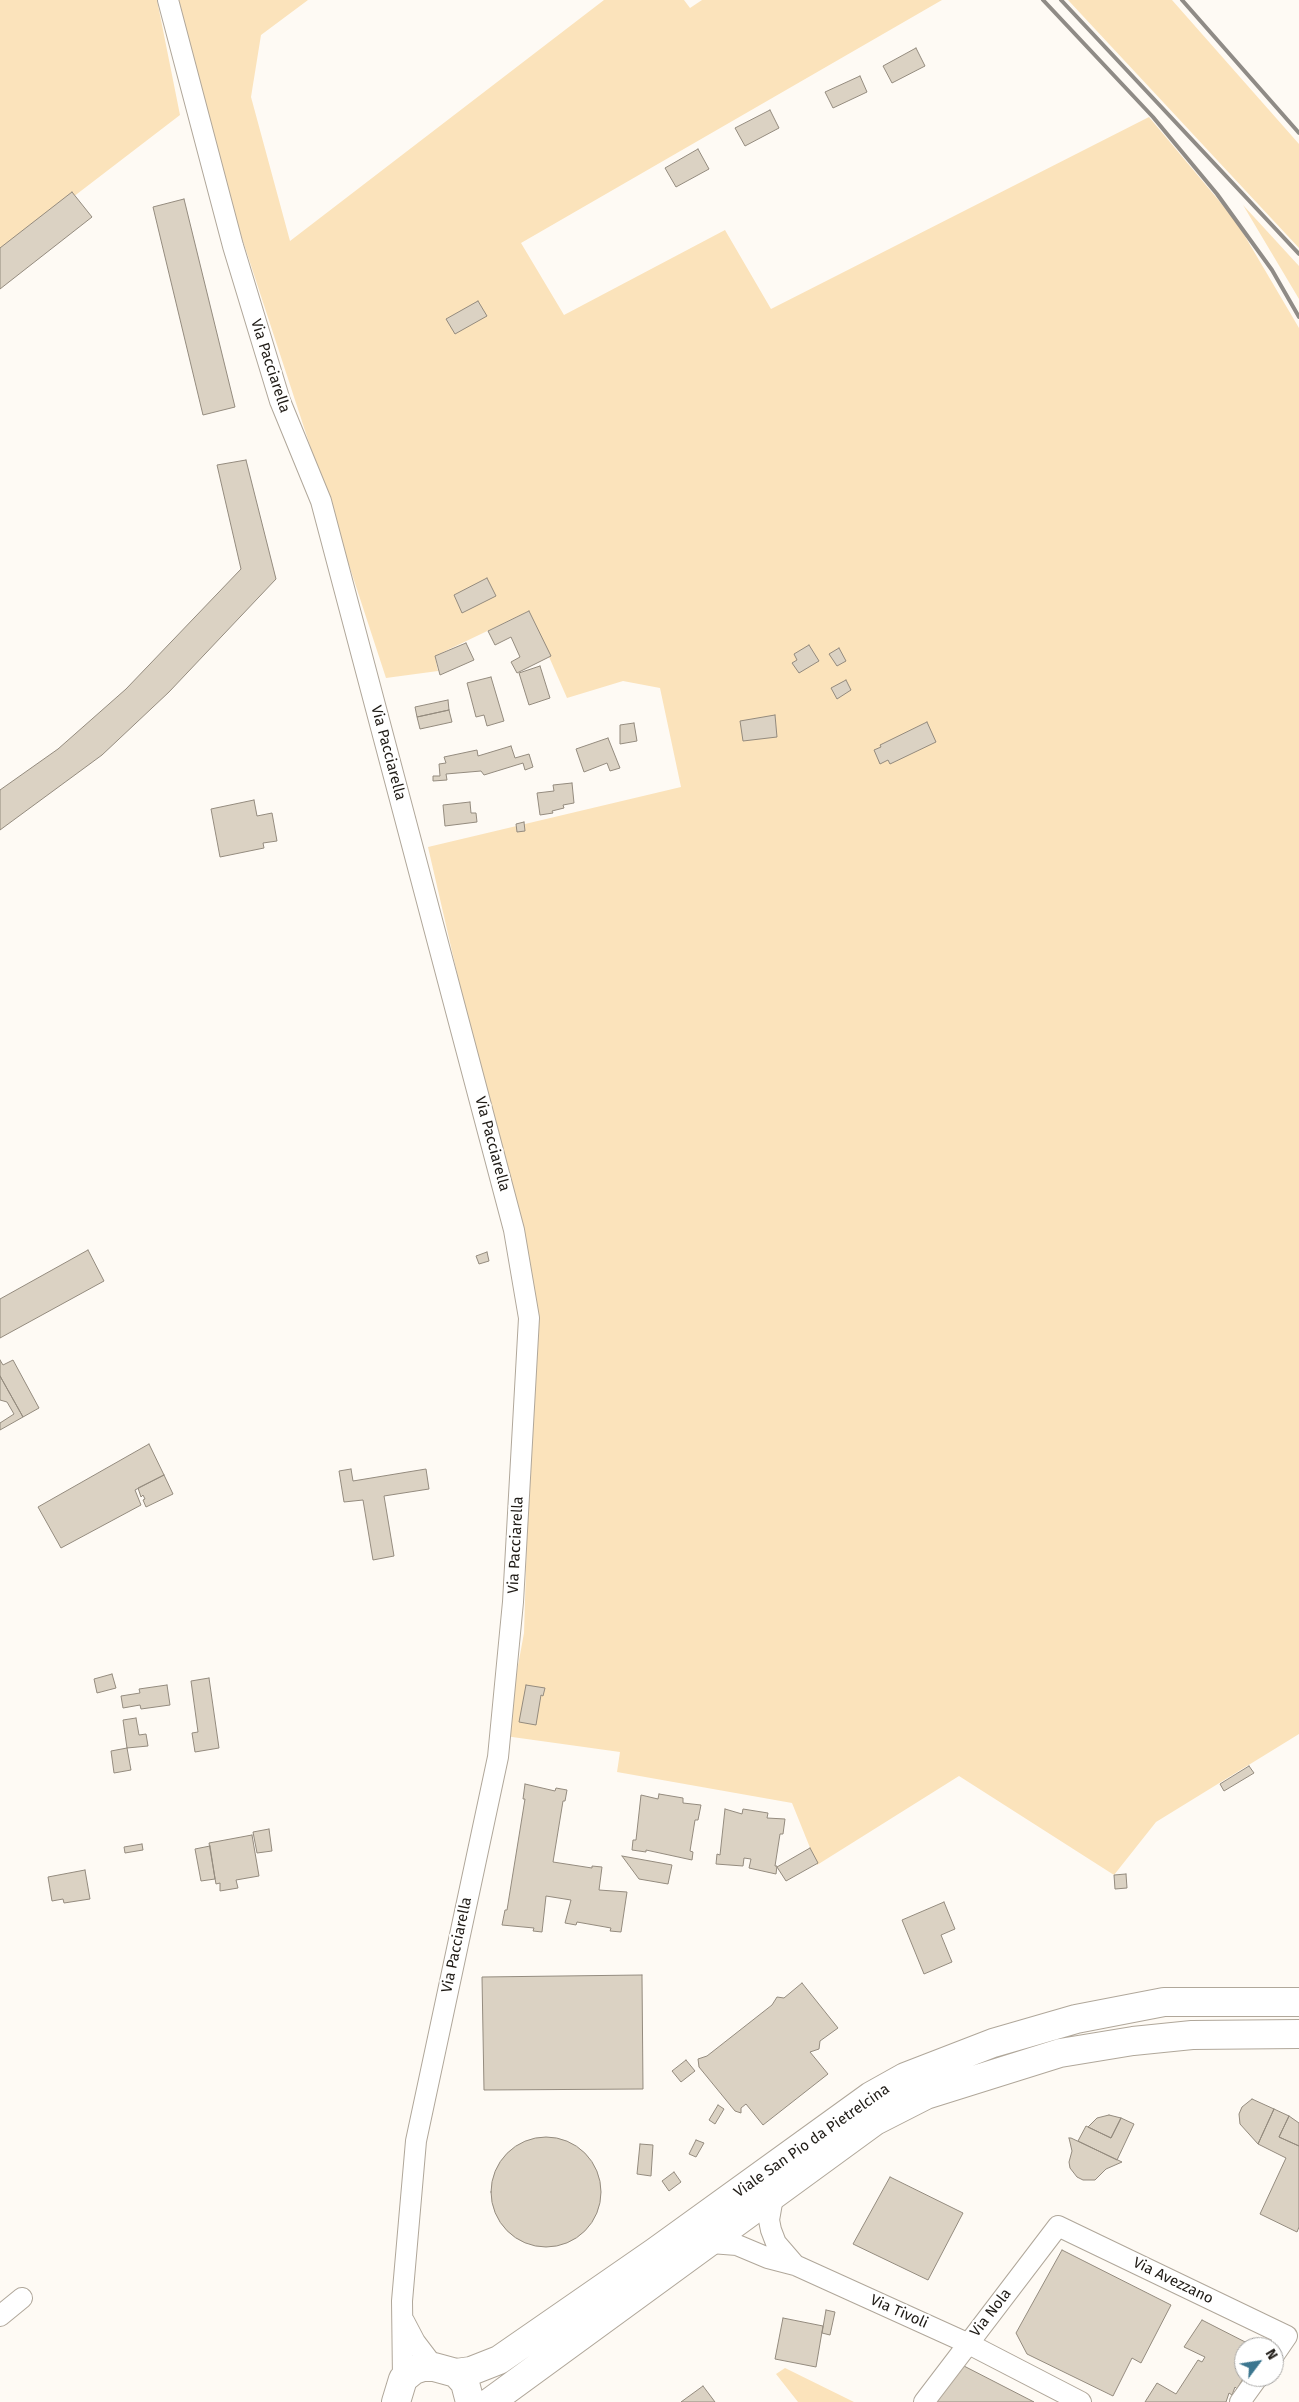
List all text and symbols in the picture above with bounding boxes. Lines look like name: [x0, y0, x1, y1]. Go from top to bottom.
street label: Via Pacciarella: [246, 317, 294, 415]
street label: Via Pacciarella: [367, 704, 409, 802]
street label: Via Pacciarella: [471, 1095, 513, 1193]
street label: Via Pacciarella: [504, 1496, 528, 1594]
street label: Via Pacciarella: [438, 1895, 476, 1995]
street label: Viale San Pio da Pietrelcina: [731, 2080, 893, 2202]
street label: Via Avezzano: [1130, 2254, 1216, 2308]
street label: Via Nola: [967, 2285, 1015, 2341]
street label: Via Tivoli: [867, 2291, 931, 2333]
north arrow: [1234, 2337, 1284, 2387]
text: N: [1262, 2346, 1281, 2363]

